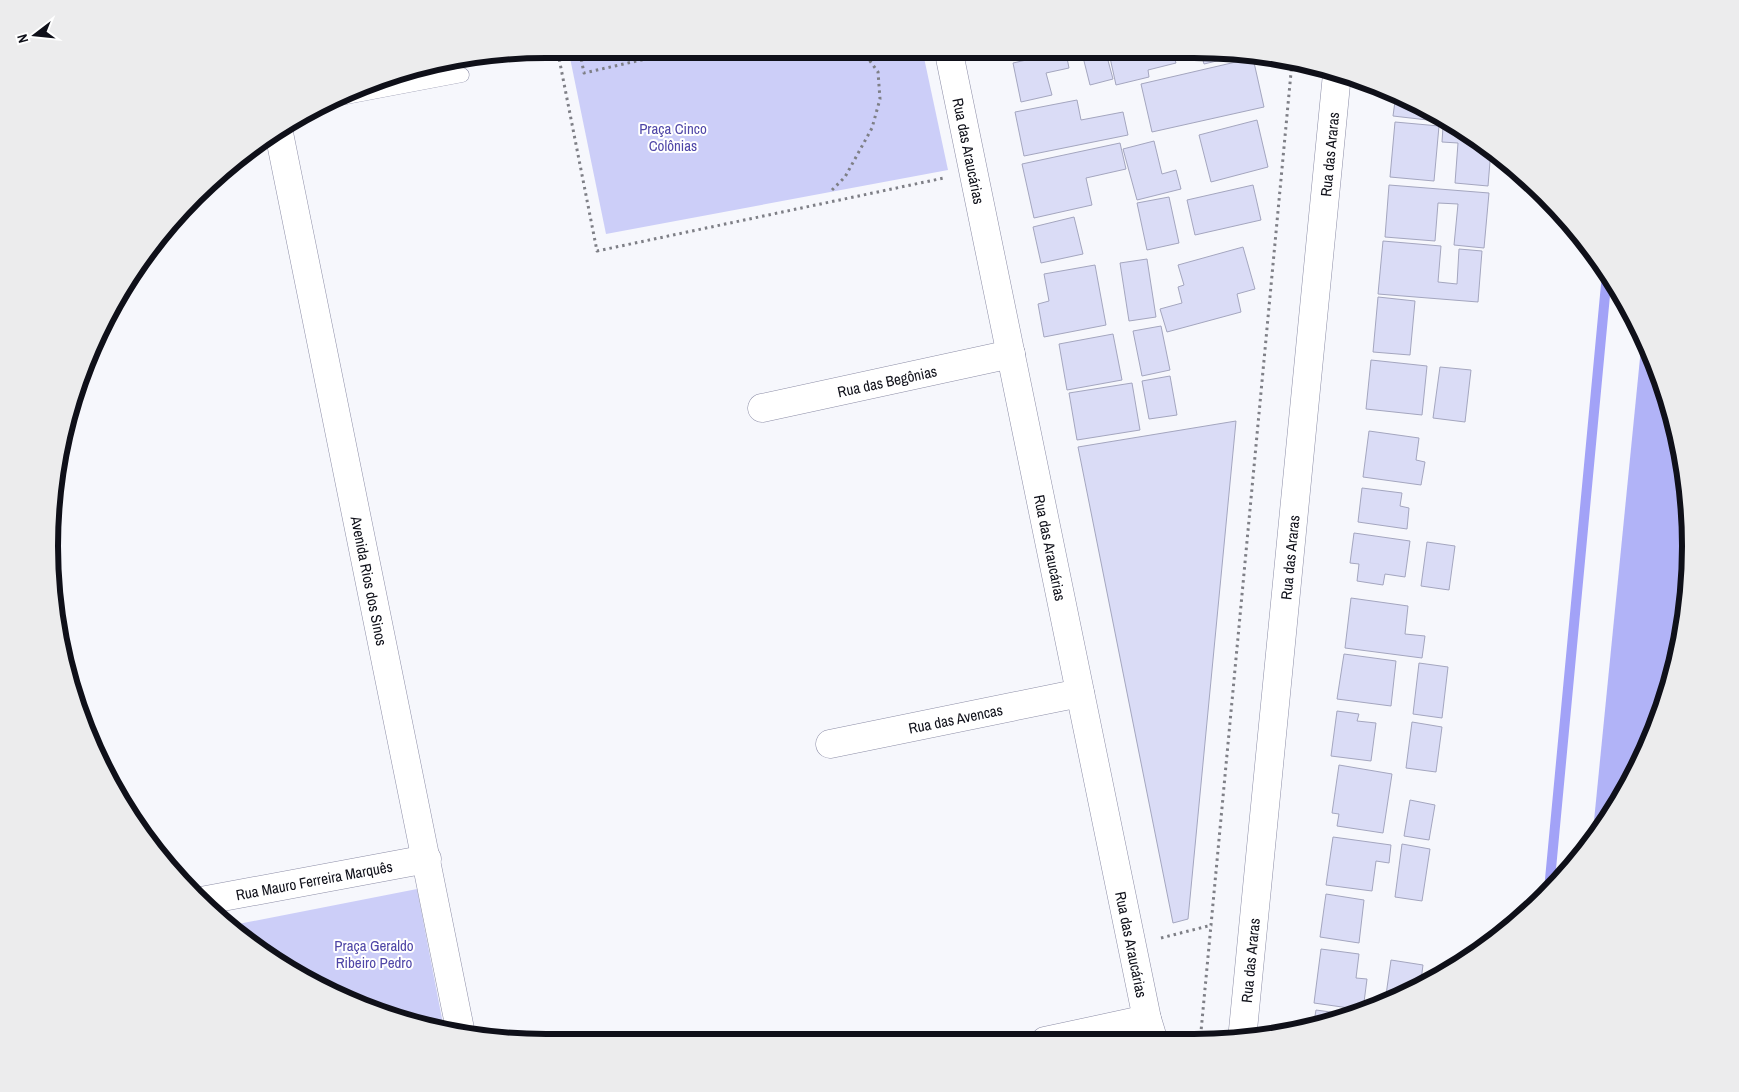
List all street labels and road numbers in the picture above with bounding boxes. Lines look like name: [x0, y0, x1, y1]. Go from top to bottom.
street label: Rua das Araucárias: [948, 96, 990, 206]
street label: Rua das Araras: [1315, 111, 1344, 198]
street label: Rua das Begônias: [835, 360, 939, 402]
street label: Rua das Araucárias: [1029, 493, 1072, 603]
street label: Avenida Rios dos Sinos: [346, 513, 393, 648]
street label: Rua das Araras: [1275, 514, 1304, 601]
street label: Rua das Avencas: [906, 699, 1004, 738]
street label: Rua Mauro Ferreira Marquês: [234, 855, 394, 905]
street label: Rua das Araucárias: [1111, 889, 1153, 1000]
street label: Rua das Araras: [1235, 917, 1264, 1004]

